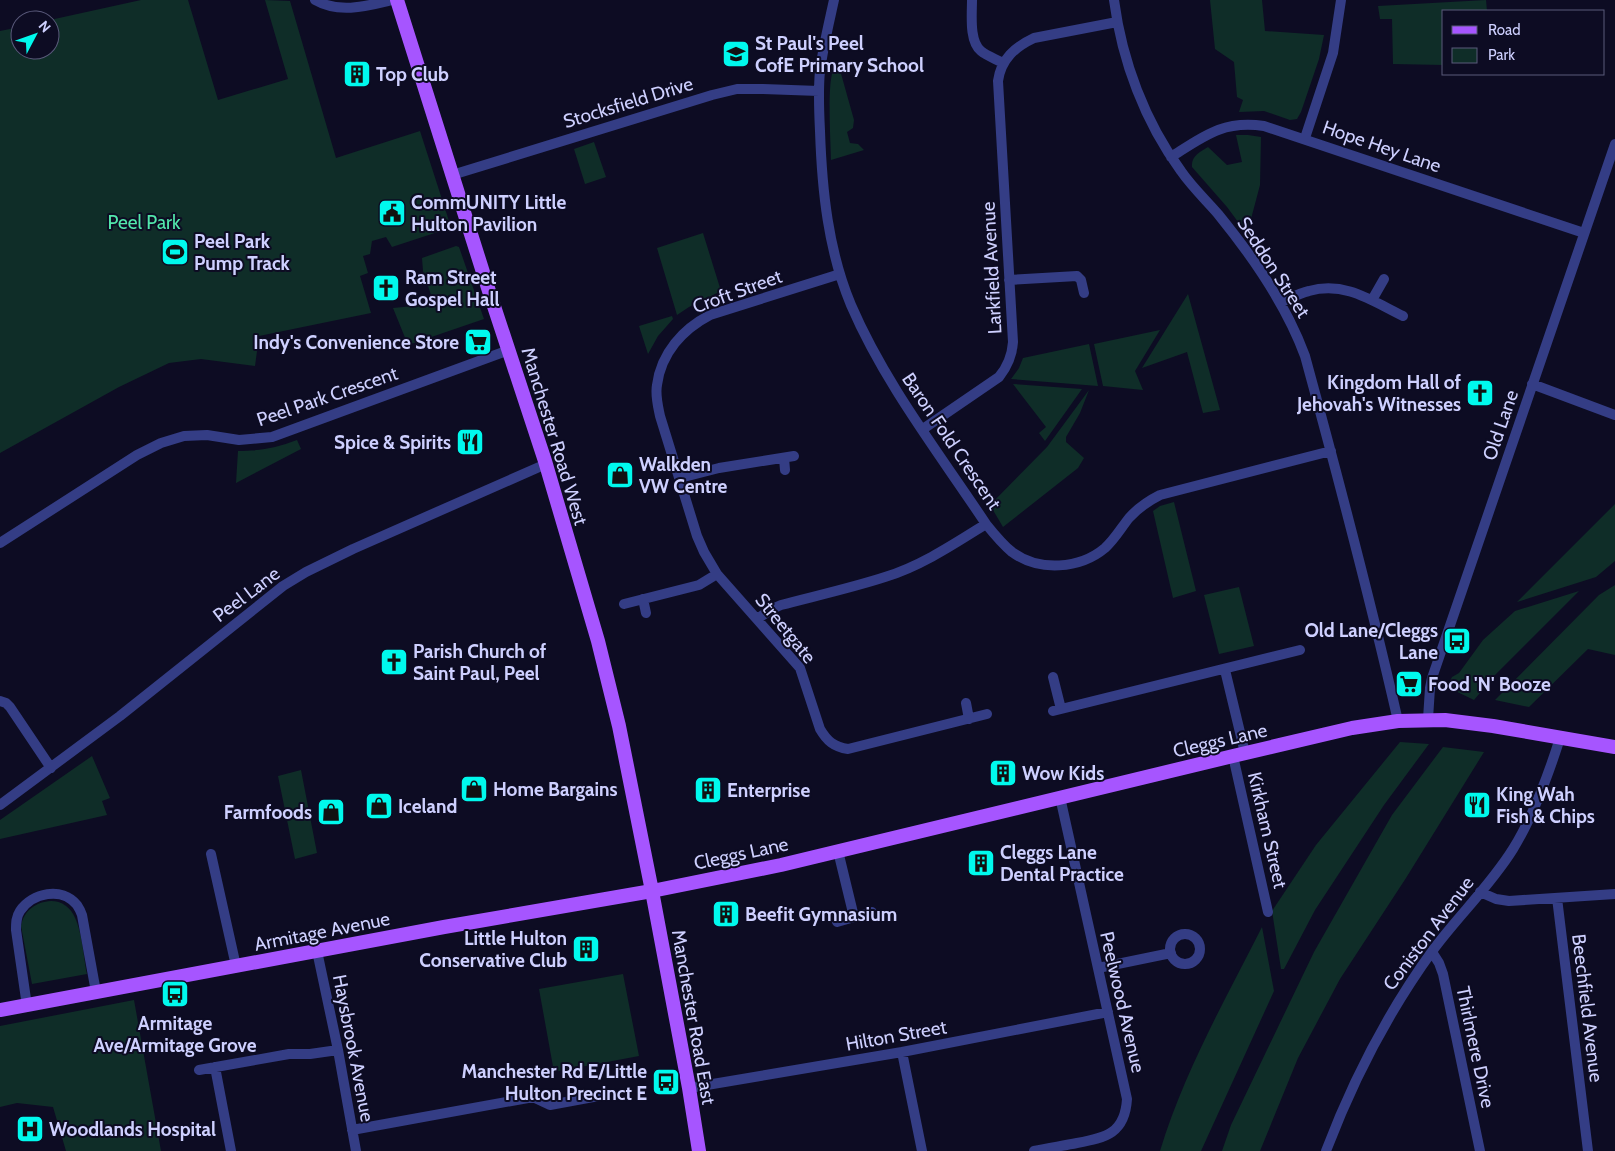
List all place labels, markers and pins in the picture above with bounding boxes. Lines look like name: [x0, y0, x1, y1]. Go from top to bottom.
place label: St Paul's Peel CofE Primary School: [755, 32, 924, 77]
school or university icon: St Paul's Peel CofE Primary School: [721, 39, 751, 69]
building icon: Top Club: [342, 59, 372, 89]
place label: Top Club: [376, 63, 449, 86]
place label: CommUNITY Little Hulton Pavilion: [411, 191, 567, 236]
public building icon: CommUNITY Little Hulton Pavilion: [377, 198, 407, 228]
place label: Peel Park Pump Track: [194, 230, 291, 275]
sports icon: Peel Park Pump Track: [160, 237, 190, 267]
place label: Ram Street Gospel Hall: [405, 266, 499, 311]
church icon: Ram Street Gospel Hall: [371, 273, 401, 303]
supermarket icon: Indy's Convenience Store: [463, 327, 493, 357]
place label: Indy's Convenience Store: [253, 331, 459, 354]
place label: Kingdom Hall of Jehovah's Witnesses: [1296, 371, 1462, 416]
church icon: Kingdom Hall of Jehovah's Witnesses: [1465, 378, 1495, 408]
restaurant icon: Spice & Spirits: [455, 427, 485, 457]
place label: Spice & Spirits: [334, 431, 451, 454]
place label: Walkden VW Centre: [639, 453, 728, 498]
shop icon: Walkden VW Centre: [605, 460, 635, 490]
place label: Old Lane/Cleggs Lane: [1305, 619, 1438, 664]
bus stop icon: Old Lane/Cleggs Lane: [1442, 626, 1472, 656]
place label: Parish Church of Saint Paul, Peel: [413, 640, 547, 685]
church icon: Parish Church of Saint Paul, Peel: [379, 647, 409, 677]
supermarket icon: Food 'N' Booze: [1394, 669, 1424, 699]
place label: Food 'N' Booze: [1428, 673, 1551, 696]
building icon: Wow Kids: [988, 758, 1018, 788]
place label: Wow Kids: [1022, 762, 1104, 785]
shop icon: Home Bargains: [459, 774, 489, 804]
building icon: Enterprise: [693, 775, 723, 805]
place label: Home Bargains: [493, 778, 618, 801]
place label: Enterprise: [727, 779, 810, 802]
place label: King Wah Fish & Chips: [1496, 783, 1595, 828]
restaurant icon: King Wah Fish & Chips: [1462, 790, 1492, 820]
shop icon: Iceland: [364, 791, 394, 821]
place label: Iceland: [398, 795, 457, 818]
shop icon: Farmfoods: [316, 797, 346, 827]
place label: Farmfoods: [224, 801, 312, 824]
place label: Cleggs Lane Dental Practice: [1000, 841, 1124, 886]
building icon: Cleggs Lane Dental Practice: [966, 848, 996, 878]
building icon: Beefit Gymnasium: [711, 899, 741, 929]
place label: Beefit Gymnasium: [745, 903, 897, 926]
place label: Little Hulton Conservative Club: [419, 927, 567, 972]
building icon: Little Hulton Conservative Club: [571, 934, 601, 964]
bus stop icon: Armitage Ave/Armitage Grove: [160, 979, 190, 1009]
place label: Armitage Ave/Armitage Grove: [93, 1012, 257, 1057]
place label: Manchester Rd E/Little Hulton Precinct E: [461, 1060, 647, 1105]
bus stop icon: Manchester Rd E/Little Hulton Precinct E: [651, 1067, 681, 1097]
hospital icon: Woodlands Hospital: [15, 1114, 45, 1144]
place label: Woodlands Hospital: [49, 1118, 216, 1141]

